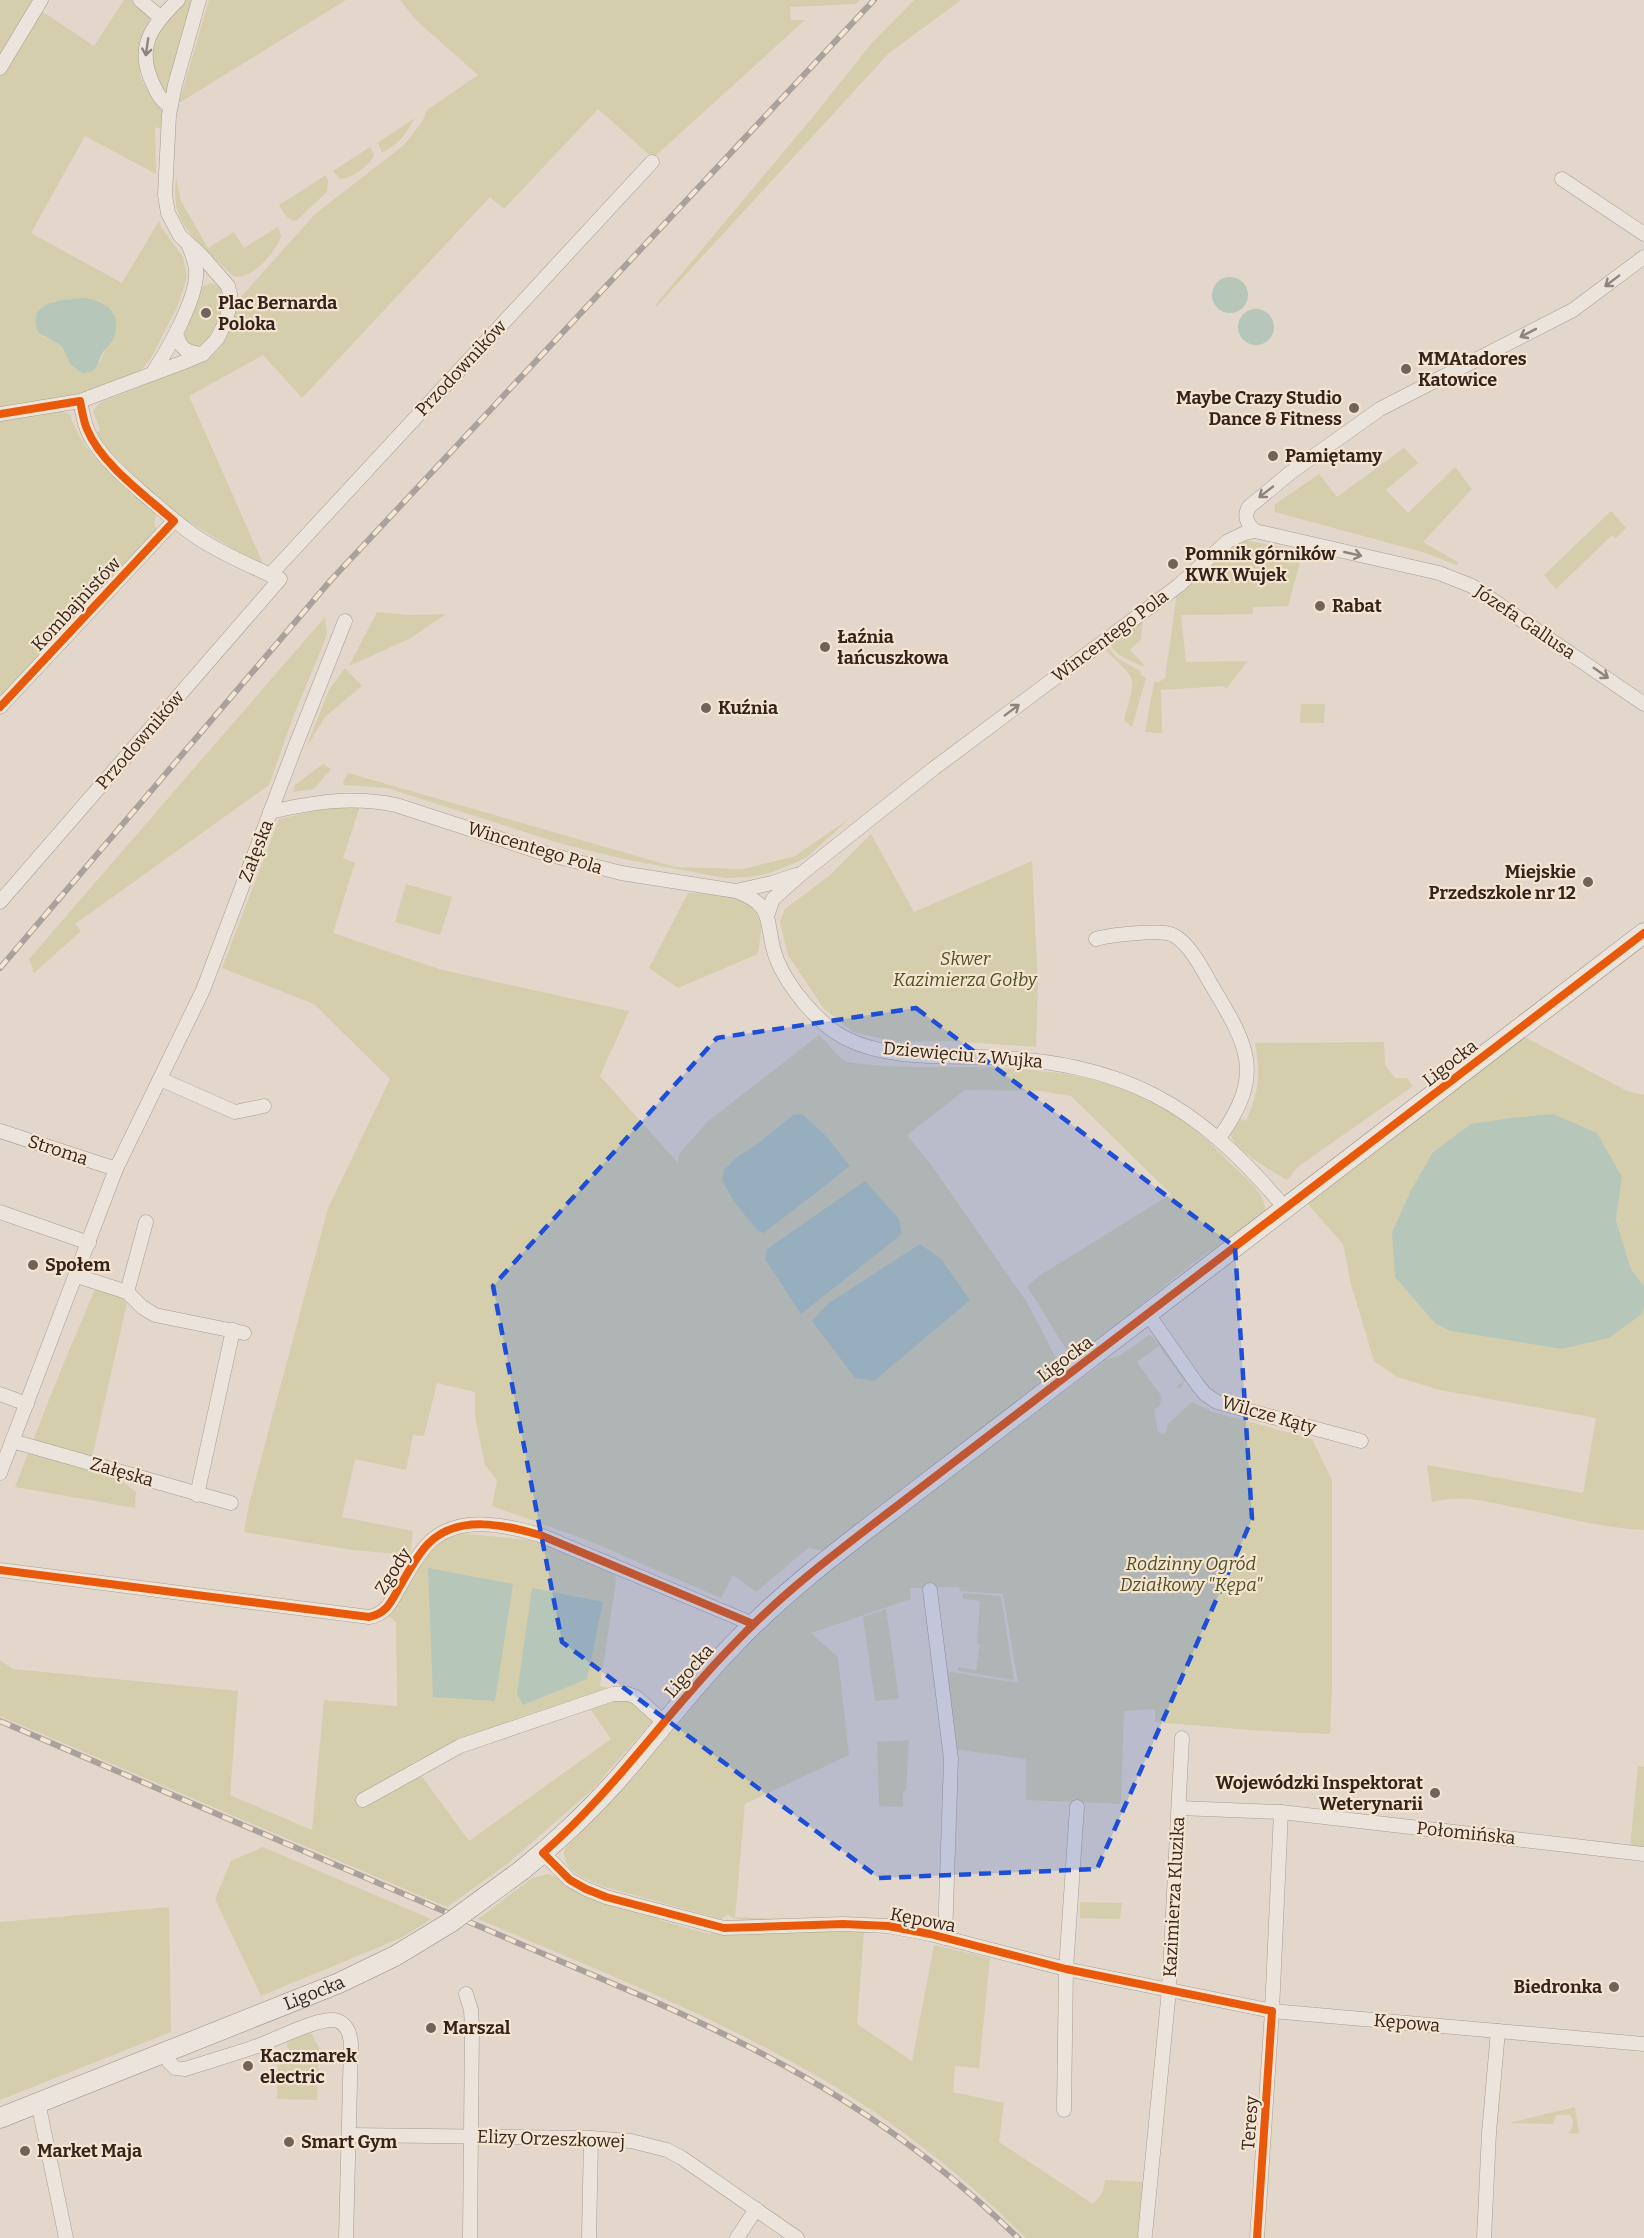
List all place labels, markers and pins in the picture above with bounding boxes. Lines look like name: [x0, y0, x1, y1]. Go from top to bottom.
place label: Plac Bernarda Poloka: [218, 292, 337, 335]
marker: Plac Bernarda Poloka: [199, 306, 213, 320]
place label: MMAtadores Katowice: [1418, 348, 1527, 391]
marker: MMAtadores Katowice: [1399, 362, 1413, 376]
place label: Maybe Crazy Studio Dance & Fitness: [1176, 387, 1342, 430]
marker: Maybe Crazy Studio Dance & Fitness: [1347, 401, 1361, 415]
place label: Pamiętamy: [1285, 445, 1383, 467]
marker: Pamiętamy: [1266, 449, 1280, 463]
place label: Pomnik górników KWK Wujek: [1185, 543, 1337, 586]
marker: Pomnik górników KWK Wujek: [1166, 557, 1180, 571]
place label: Rabat: [1332, 595, 1382, 617]
marker: Rabat: [1313, 599, 1327, 613]
place label: Łaźnia łańcuszkowa: [837, 626, 949, 669]
marker: Łaźnia łańcuszkowa: [818, 640, 832, 654]
place label: Kuźnia: [718, 697, 778, 719]
marker: Kuźnia: [699, 701, 713, 715]
place label: Miejskie Przedszkole nr 12: [1429, 861, 1576, 904]
marker: Miejskie Przedszkole nr 12: [1581, 875, 1595, 889]
place label: Społem: [45, 1254, 110, 1276]
marker: Społem: [26, 1258, 40, 1272]
place label: Wojewódzki Inspektorat Weterynarii: [1215, 1772, 1423, 1815]
marker: Wojewódzki Inspektorat Weterynarii: [1428, 1786, 1442, 1800]
place label: Biedronka: [1514, 1976, 1602, 1998]
marker: Biedronka: [1607, 1980, 1621, 1994]
place label: Marszal: [443, 2017, 511, 2039]
marker: Marszal: [424, 2021, 438, 2035]
place label: Kaczmarek electric: [260, 2045, 357, 2088]
marker: Kaczmarek electric: [241, 2059, 255, 2073]
place label: Smart Gym: [301, 2131, 397, 2153]
marker: Smart Gym: [282, 2135, 296, 2149]
place label: Market Maja: [37, 2140, 142, 2162]
marker: Market Maja: [18, 2144, 32, 2158]

